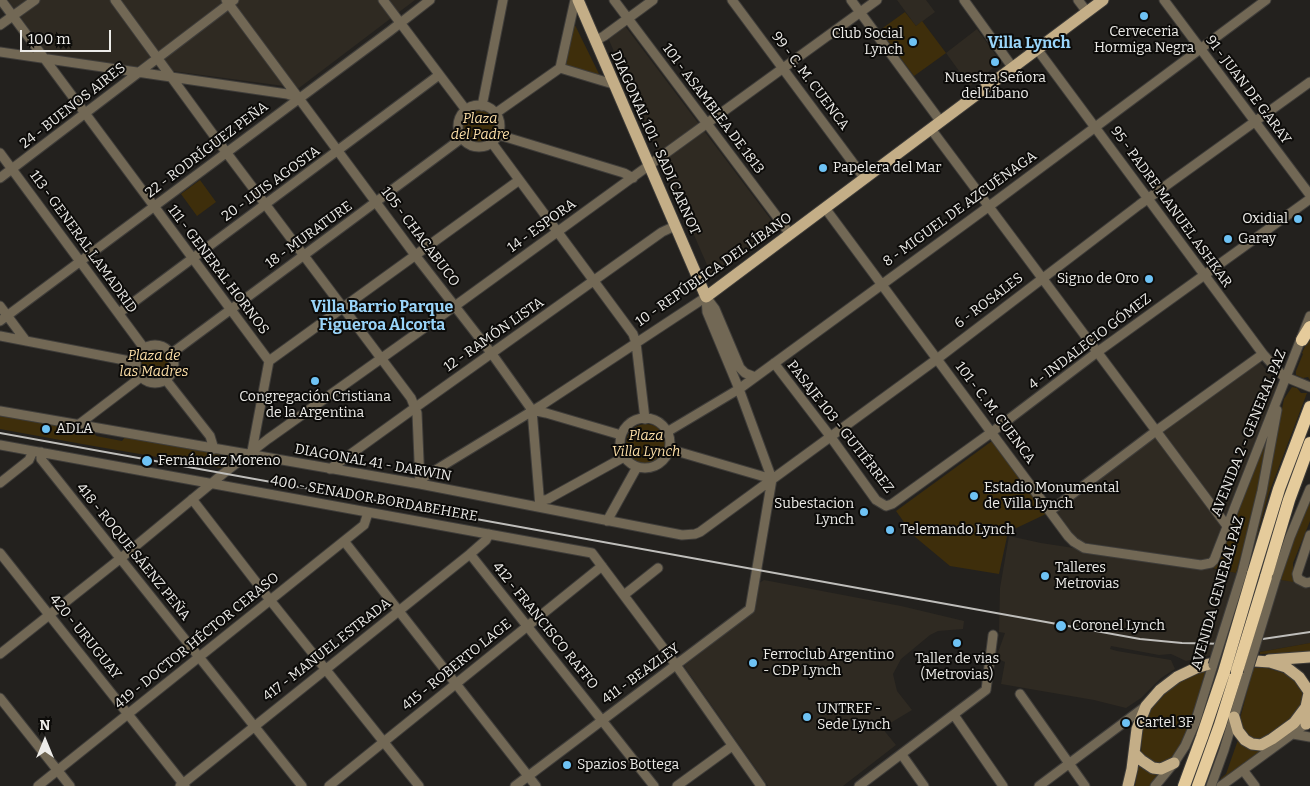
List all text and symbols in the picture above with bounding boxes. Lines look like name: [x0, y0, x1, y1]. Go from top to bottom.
marker: Cerveceria Hormiga Negra: [1138, 10, 1150, 22]
scale bar: [22, 20, 114, 52]
place label: Cerveceria Hormiga Negra: [1094, 24, 1194, 56]
place label: Club Social Lynch: [832, 26, 903, 58]
street label: 99 - C. M. CUENCA: [768, 28, 852, 134]
text: 100 m: [28, 30, 71, 48]
street label: 91 - JUAN DE GARAY: [1202, 32, 1294, 148]
district label: Villa Lynch: [987, 34, 1071, 54]
marker: Club Social Lynch: [907, 36, 919, 48]
street label: 101 - ASAMBLEA DE 1813: [659, 41, 767, 177]
street label: DIAGONAL 101 - SADI CARNOT: [607, 48, 703, 238]
marker: Nuestra Señora del Líbano: [989, 56, 1001, 68]
street label: 24 - BUENOS AIRES: [17, 60, 129, 152]
place label: Nuestra Señora del Líbano: [944, 70, 1046, 102]
street label: 22 - RODRÍGUEZ PEÑA: [142, 98, 272, 202]
park label: Plaza del Padre: [451, 111, 509, 144]
street label: 95 - PADRE MANUEL ASHKAR: [1107, 123, 1235, 291]
street label: 20 - LUIS AGOSTA: [219, 143, 323, 225]
street label: 8 - MIGUEL DE AZCUÉNAGA: [880, 148, 1040, 270]
place label: Papelera del Mar: [833, 160, 941, 176]
marker: Papelera del Mar: [817, 162, 829, 174]
street label: 113 - GENERAL LAMADRID: [26, 167, 140, 317]
street label: 105 - CHACABUCO: [377, 184, 463, 290]
street label: 14 - ESPORA: [505, 196, 579, 256]
street label: 18 - MURATURE: [262, 198, 356, 272]
street label: 111 - GENERAL HORNOS: [164, 202, 272, 338]
street label: 10 - REPÚBLICA DEL LÍBANO: [633, 209, 795, 331]
place label: Oxidial: [1242, 211, 1288, 227]
marker: Oxidial: [1292, 213, 1304, 225]
place label: Garay: [1238, 231, 1276, 247]
marker: Garay: [1222, 233, 1234, 245]
street label: 6 - ROSALES: [951, 270, 1027, 332]
place label: Signo de Oro: [1057, 271, 1139, 287]
marker: Signo de Oro: [1143, 273, 1155, 285]
street label: 4 - INDALECIO GÓMEZ: [1025, 290, 1155, 394]
street label: 12 - RAMÓN LISTA: [441, 294, 547, 376]
district label: Villa Barrio Parque Figueroa Alcorta: [311, 298, 453, 336]
street label: AVENIDA 2 - GENERAL PAZ: [1208, 347, 1290, 519]
park label: Plaza de las Madres: [120, 348, 188, 381]
street label: PASAJE 103 - GUTIÉRREZ: [783, 357, 897, 497]
street label: 101 - C. M. CUENCA: [951, 359, 1039, 467]
marker: Congregación Cristiana de la Argentina: [309, 375, 321, 387]
place label: Congregación Cristiana de la Argentina: [239, 389, 391, 422]
place label: ADLA: [56, 421, 93, 437]
marker: ADLA: [40, 423, 52, 435]
park label: Plaza Villa Lynch: [612, 428, 680, 461]
street label: DIAGONAL 41 - DARWIN: [293, 441, 453, 485]
place label: Fernández Moreno: [158, 453, 280, 469]
marker: Fernández Moreno: [140, 454, 154, 468]
street label: 400 - SENADOR BORDABEHERE: [269, 472, 479, 526]
street label: 418 - ROQUE SÁENZ PEÑA: [72, 480, 194, 624]
place label: Estadio Monumental de Villa Lynch: [984, 480, 1119, 512]
marker: Estadio Monumental de Villa Lynch: [968, 490, 980, 502]
place label: Subestacion Lynch: [774, 496, 854, 528]
marker: Subestacion Lynch: [858, 506, 870, 518]
street label: AVENIDA GENERAL PAZ: [1188, 514, 1248, 672]
place label: Telemando Lynch: [900, 522, 1015, 538]
marker: Telemando Lynch: [884, 524, 896, 536]
street label: 412 - FRANCISCO RAFFO: [489, 559, 601, 693]
place label: Talleres Metrovias: [1055, 560, 1119, 592]
street label: 419 - DOCTOR HÉCTOR CERASO: [111, 569, 283, 713]
marker: Talleres Metrovias: [1039, 570, 1051, 582]
street label: 420 - URUGUAY: [46, 591, 124, 683]
street label: 417 - MANUEL ESTRADA: [260, 595, 394, 705]
street label: 415 - ROBERTO LAGE: [399, 616, 515, 714]
place label: Coronel Lynch: [1072, 618, 1165, 634]
marker: Coronel Lynch: [1054, 619, 1068, 633]
marker: Taller de vias (Metrovias): [951, 637, 963, 649]
street label: 411 - BEAZLEY: [599, 640, 683, 708]
place label: Ferroclub Argentino - CDP Lynch: [763, 647, 894, 680]
place label: Taller de vias (Metrovias): [915, 651, 999, 684]
marker: Ferroclub Argentino - CDP Lynch: [747, 657, 759, 669]
place label: UNTREF - Sede Lynch: [817, 701, 891, 734]
marker: UNTREF - Sede Lynch: [801, 711, 813, 723]
place label: Cartel 3F: [1136, 715, 1193, 731]
north arrow: [20, 716, 70, 766]
text: N: [40, 717, 50, 734]
marker: Cartel 3F: [1120, 717, 1132, 729]
place label: Spazios Bottega: [577, 757, 679, 773]
marker: Spazios Bottega: [561, 759, 573, 771]

